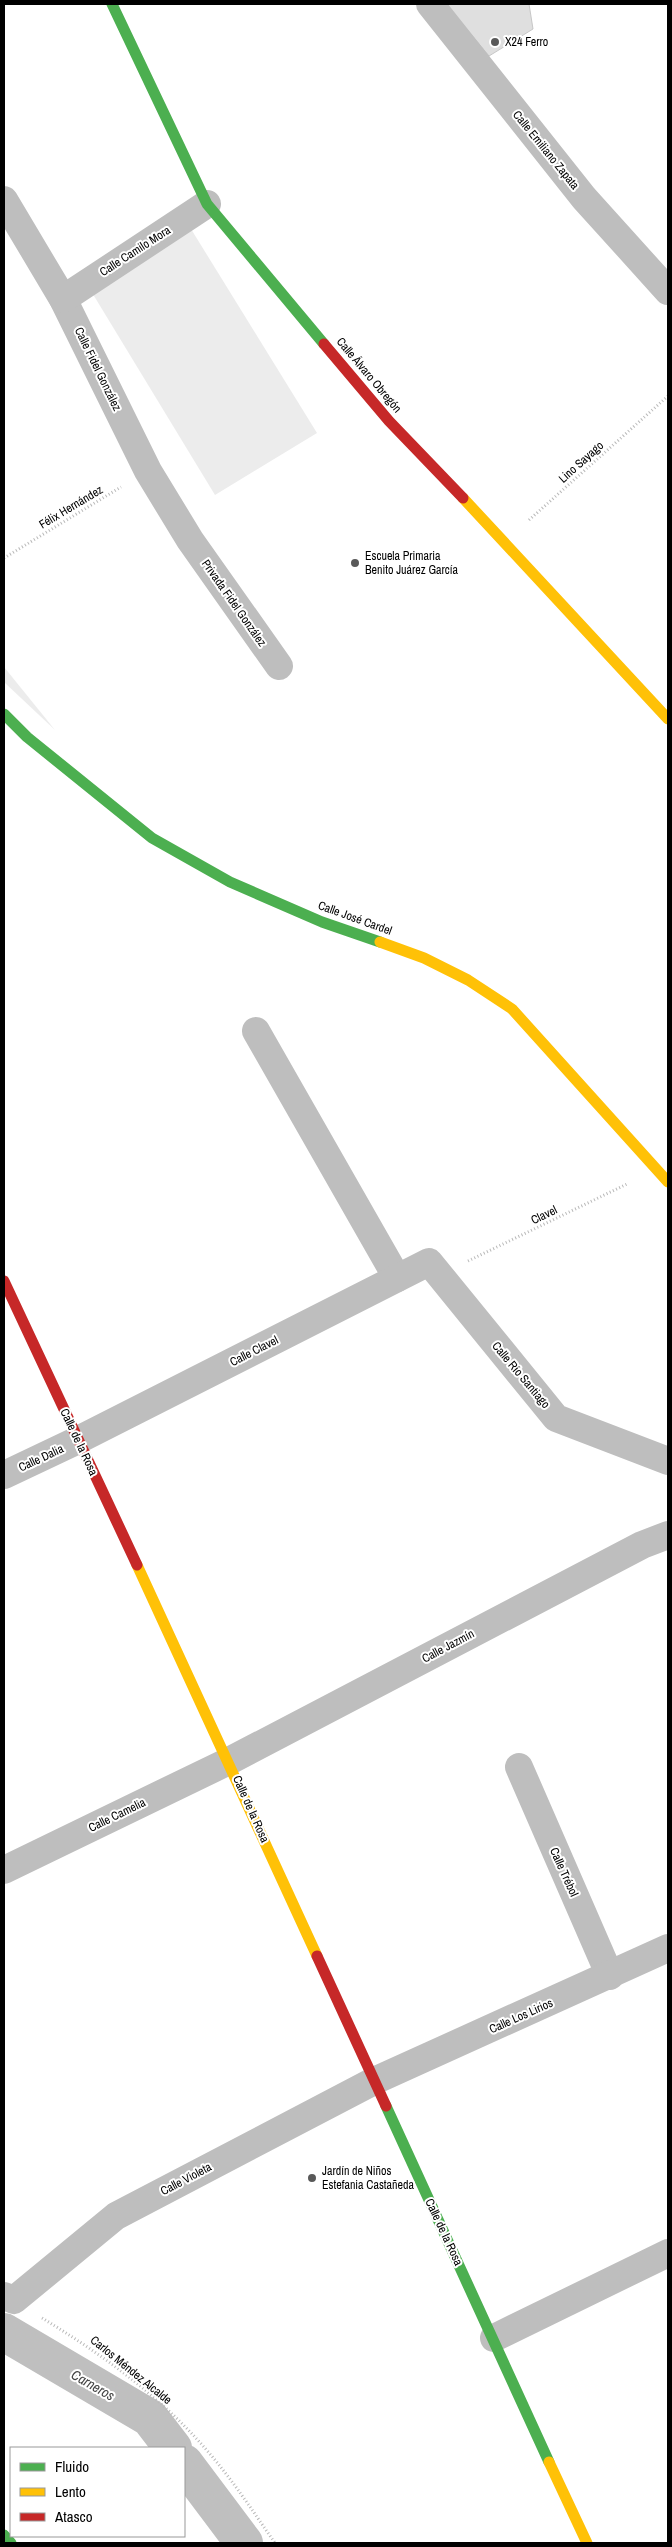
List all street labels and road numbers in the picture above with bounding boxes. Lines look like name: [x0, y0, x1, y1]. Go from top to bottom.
street label: Calle Emiliano Zapata: [509, 107, 583, 193]
street label: Calle Camilo Mora: [96, 222, 174, 280]
street label: Calle Fidel González: [71, 324, 125, 414]
street label: Calle Álvaro Obregón: [333, 334, 405, 416]
street label: Lino Sayago: [555, 438, 607, 486]
street label: Félix Hernández: [36, 482, 106, 532]
street label: Privada Fidel González: [198, 556, 270, 650]
street label: Calle José Cardel: [316, 897, 394, 939]
street label: Clavel: [528, 1202, 560, 1228]
street label: Calle Clavel: [227, 1332, 281, 1370]
street label: Calle Río Santiago: [488, 1338, 554, 1412]
street label: Calle de la Rosa: [56, 1406, 102, 1479]
street label: Calle Dalia: [16, 1440, 67, 1475]
street label: Calle Jazmín: [419, 1626, 477, 1666]
street label: Calle de la Rosa: [229, 1773, 273, 1846]
street label: Calle Camelia: [86, 1794, 149, 1836]
street label: Calle Trébol: [546, 1845, 582, 1899]
street label: Calle Los Lirios: [487, 1995, 556, 2037]
street label: Calle Violeta: [158, 2159, 215, 2199]
street label: Calle de la Rosa: [421, 2196, 467, 2269]
street label: Carlos Méndez Alcalde: [87, 2332, 175, 2408]

